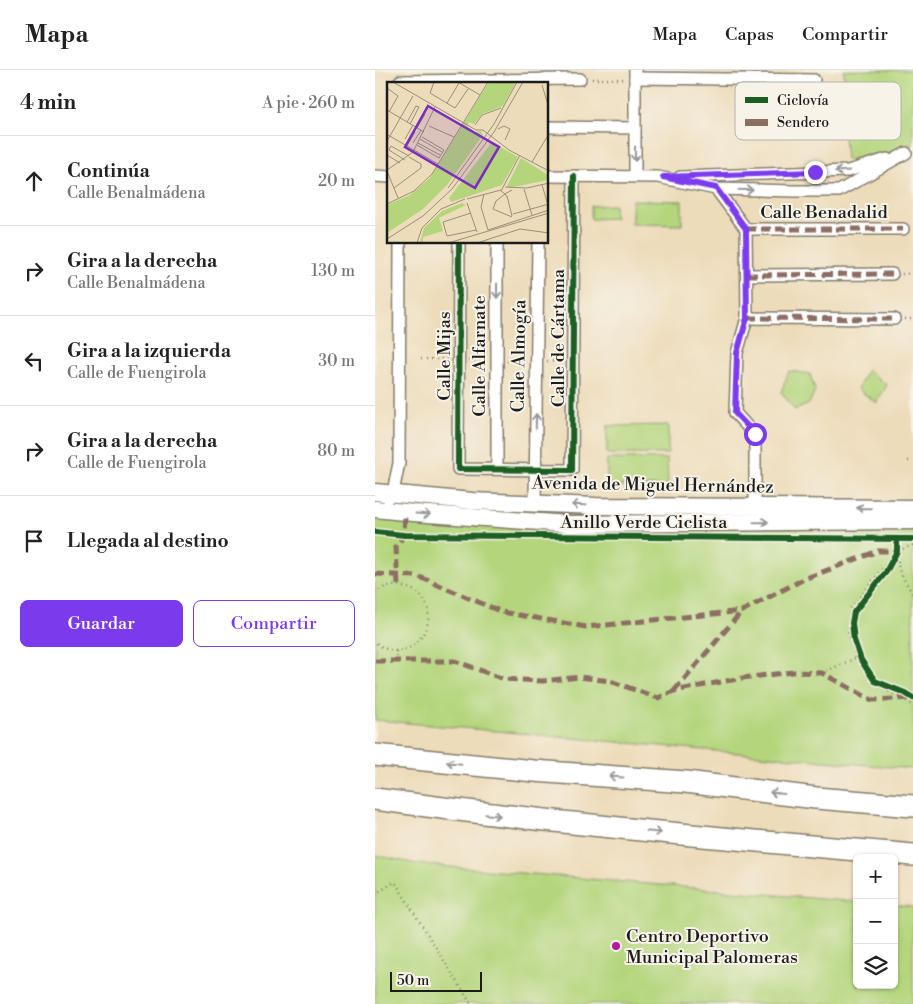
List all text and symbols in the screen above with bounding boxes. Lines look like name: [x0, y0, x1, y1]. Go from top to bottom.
text: Mapa: [25, 20, 88, 50]
text: Mapa: [653, 23, 697, 46]
text: Capas: [725, 23, 774, 46]
text: Compartir: [802, 23, 888, 46]
inset map: [387, 82, 549, 244]
legend: [735, 82, 901, 140]
text: 4 min: [20, 90, 76, 116]
text: Ciclovía: [777, 92, 830, 110]
text: A pie · 260 m: [262, 93, 355, 113]
text: Sendero: [777, 114, 829, 132]
one-way arrow: [630, 145, 639, 161]
text: Continúa: [67, 159, 150, 183]
route end: [804, 161, 827, 184]
one-way arrow: [835, 166, 851, 175]
icon: ahead: [20, 167, 48, 195]
text: 20 m: [318, 171, 355, 191]
text: Calle Benalmádena: [67, 183, 206, 203]
one-way arrow: [738, 185, 754, 194]
street label: Calle Benadalid: [760, 201, 888, 224]
text: Gira a la derecha: [67, 249, 217, 273]
icon: right: [20, 257, 48, 285]
text: 130 m: [311, 261, 355, 281]
street label: Calle de Cártama: [547, 268, 570, 407]
text: Calle Benalmádena: [67, 273, 206, 293]
one-way arrow: [492, 282, 502, 299]
street label: Calle Alfarnate: [468, 295, 491, 417]
street label: Calle Almogía: [507, 298, 531, 413]
street label: Calle Mijas: [433, 311, 456, 401]
text: Gira a la izquierda: [67, 339, 231, 363]
icon: left: [20, 347, 48, 375]
text: 30 m: [318, 351, 355, 371]
text: Calle de Fuengirola: [67, 363, 207, 383]
one-way arrow: [531, 413, 541, 430]
route start: [744, 423, 767, 446]
text: Gira a la derecha: [67, 429, 217, 453]
icon: right: [20, 437, 48, 465]
text: 80 m: [317, 441, 355, 461]
text: Calle de Fuengirola: [67, 453, 207, 473]
street label: Avenida de Miguel Hernández: [531, 471, 774, 499]
one-way arrow: [572, 501, 588, 510]
one-way arrow: [857, 503, 873, 512]
one-way arrow: [415, 509, 431, 519]
street label: Anillo Verde Ciclista: [560, 511, 728, 534]
one-way arrow: [752, 517, 768, 527]
icon: arrive: [20, 527, 48, 555]
text: Llegada al destino: [67, 529, 229, 553]
button: Guardar: [20, 600, 183, 647]
button: Compartir: [193, 600, 355, 647]
one-way arrow: [446, 758, 462, 768]
one-way arrow: [608, 772, 624, 782]
one-way arrow: [770, 788, 786, 798]
one-way arrow: [484, 810, 500, 820]
one-way arrow: [646, 827, 662, 837]
map controls: [853, 854, 898, 989]
button: +: [853, 854, 898, 899]
button: −: [853, 899, 898, 944]
place label: Centro Deportivo Municipal Palomeras: [626, 925, 798, 969]
marker: Centro Deportivo Municipal Palomeras: [610, 940, 622, 952]
button: layers: [853, 944, 898, 989]
scale bar: [390, 969, 483, 992]
text: 50 m: [397, 972, 429, 990]

